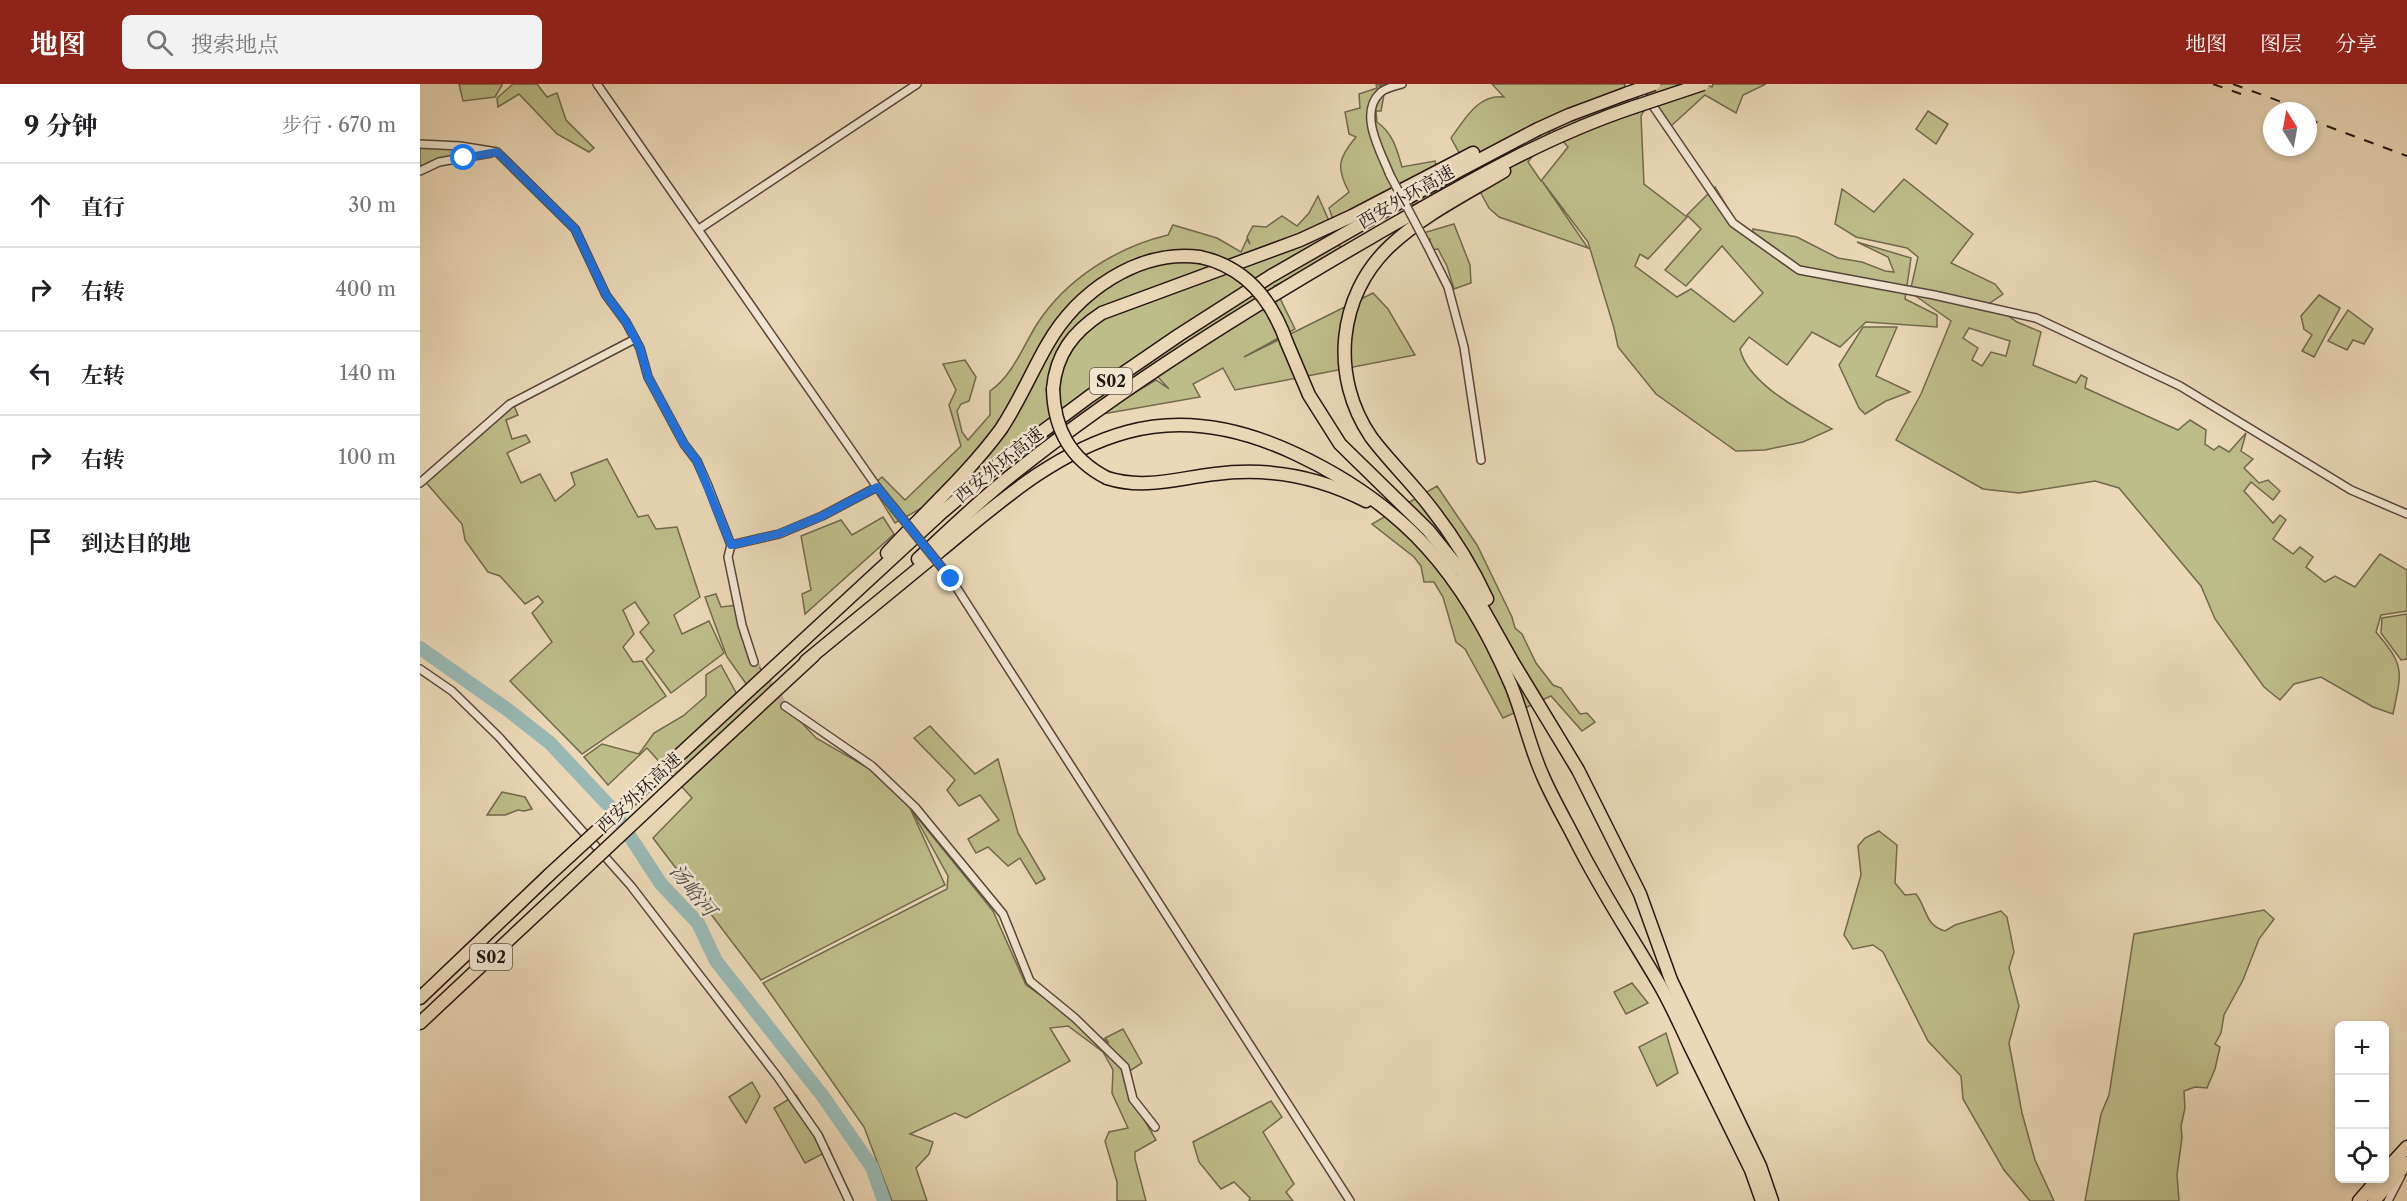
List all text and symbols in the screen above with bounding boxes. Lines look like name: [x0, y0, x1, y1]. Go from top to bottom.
search box: [122, 15, 542, 69]
icon: search: [143, 26, 176, 59]
text: 地图: [30, 27, 86, 61]
text: 搜索地点: [191, 31, 279, 58]
text: 地图: [2185, 31, 2227, 56]
text: 图层: [2260, 31, 2302, 56]
text: 分享: [2335, 31, 2377, 56]
north arrow: [2263, 102, 2317, 156]
text: 9 分钟: [24, 110, 98, 142]
text: 步行 · 670 m: [282, 113, 396, 137]
route start: [450, 144, 476, 170]
street label: 西安外环高速: [1354, 160, 1458, 234]
icon: ahead: [24, 189, 57, 222]
text: 30 m: [348, 193, 396, 217]
text: 直行: [81, 194, 125, 221]
icon: right: [24, 273, 57, 306]
text: 400 m: [335, 277, 396, 301]
text: 右转: [81, 278, 125, 305]
icon: left: [24, 357, 57, 390]
text: 140 m: [339, 361, 396, 385]
text: 左转: [81, 362, 125, 389]
road number: S02: [1090, 368, 1132, 394]
street label: 西安外环高速: [950, 422, 1048, 508]
icon: right: [24, 441, 57, 474]
text: 100 m: [338, 445, 396, 469]
text: 右转: [81, 446, 125, 473]
icon: arrive: [24, 525, 57, 558]
text: 到达目的地: [81, 530, 191, 557]
route end: [937, 565, 963, 591]
street label: 西安外环高速: [592, 748, 686, 838]
water label: 汤峪河: [665, 859, 723, 923]
road number: S02: [470, 944, 512, 970]
map controls: [2335, 1021, 2389, 1183]
button: +: [2335, 1021, 2389, 1075]
button: −: [2335, 1075, 2389, 1129]
button: locate: [2335, 1129, 2389, 1183]

